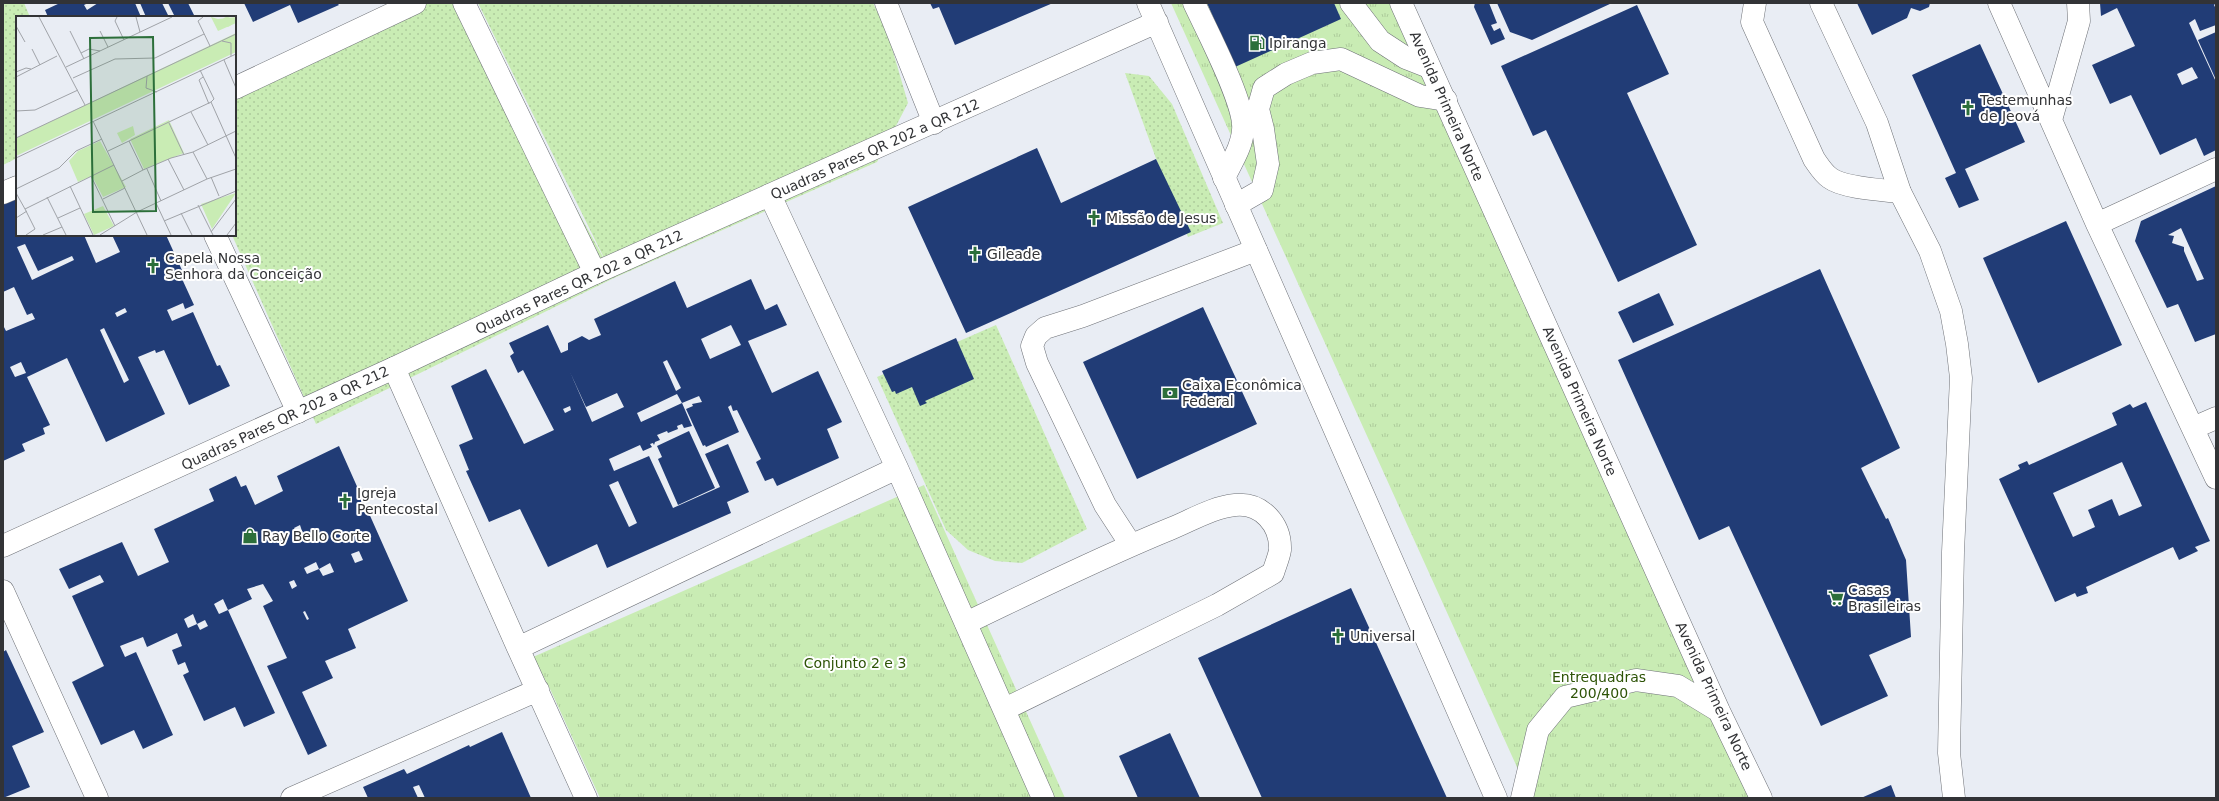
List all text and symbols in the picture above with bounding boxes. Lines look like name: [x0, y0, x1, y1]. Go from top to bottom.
inset map: [16, 16, 236, 236]
street label: Avenida Primeira Norte: [1407, 29, 1487, 183]
fuel station icon: Ipiranga: [1248, 34, 1266, 52]
place label: Ipiranga: [1269, 35, 1327, 51]
place label: Testemunhas de Jeová: [1979, 92, 2072, 124]
street label: Quadras Pares QR 202 a QR 212: [768, 96, 982, 202]
church icon: Testemunhas de Jeová: [1959, 99, 1977, 117]
church icon: Missão de Jesus: [1085, 209, 1103, 227]
place label: Missão de Jesus: [1106, 210, 1216, 226]
street label: Quadras Pares QR 202 a QR 212: [473, 227, 685, 337]
church icon: Gileade: [966, 245, 984, 263]
place label: Gileade: [987, 246, 1040, 262]
place label: Capela Nossa Senhora da Conceição: [165, 250, 322, 282]
church icon: Capela Nossa Senhora da Conceição: [144, 257, 162, 275]
street label: Avenida Primeira Norte: [1540, 324, 1620, 478]
street label: Quadras Pares QR 202 a QR 212: [179, 363, 391, 473]
place label: Caixa Econômica Federal: [1182, 377, 1302, 409]
bank icon: Caixa Econômica Federal: [1161, 384, 1179, 402]
place label: Igreja Pentecostal: [357, 485, 438, 517]
church icon: Igreja Pentecostal: [336, 492, 354, 510]
shop icon: Ray Bello Corte: [241, 527, 259, 545]
place label: Ray Bello Corte: [262, 528, 370, 544]
place label: Casas Brasileiras: [1848, 582, 1921, 614]
supermarket icon: Casas Brasileiras: [1827, 589, 1845, 607]
street label: Avenida Primeira Norte: [1673, 619, 1755, 773]
church icon: Universal: [1329, 627, 1347, 645]
place label: Universal: [1350, 628, 1415, 644]
park label: Conjunto 2 e 3: [804, 655, 906, 671]
park label: Entrequadras 200/400: [1552, 669, 1646, 701]

